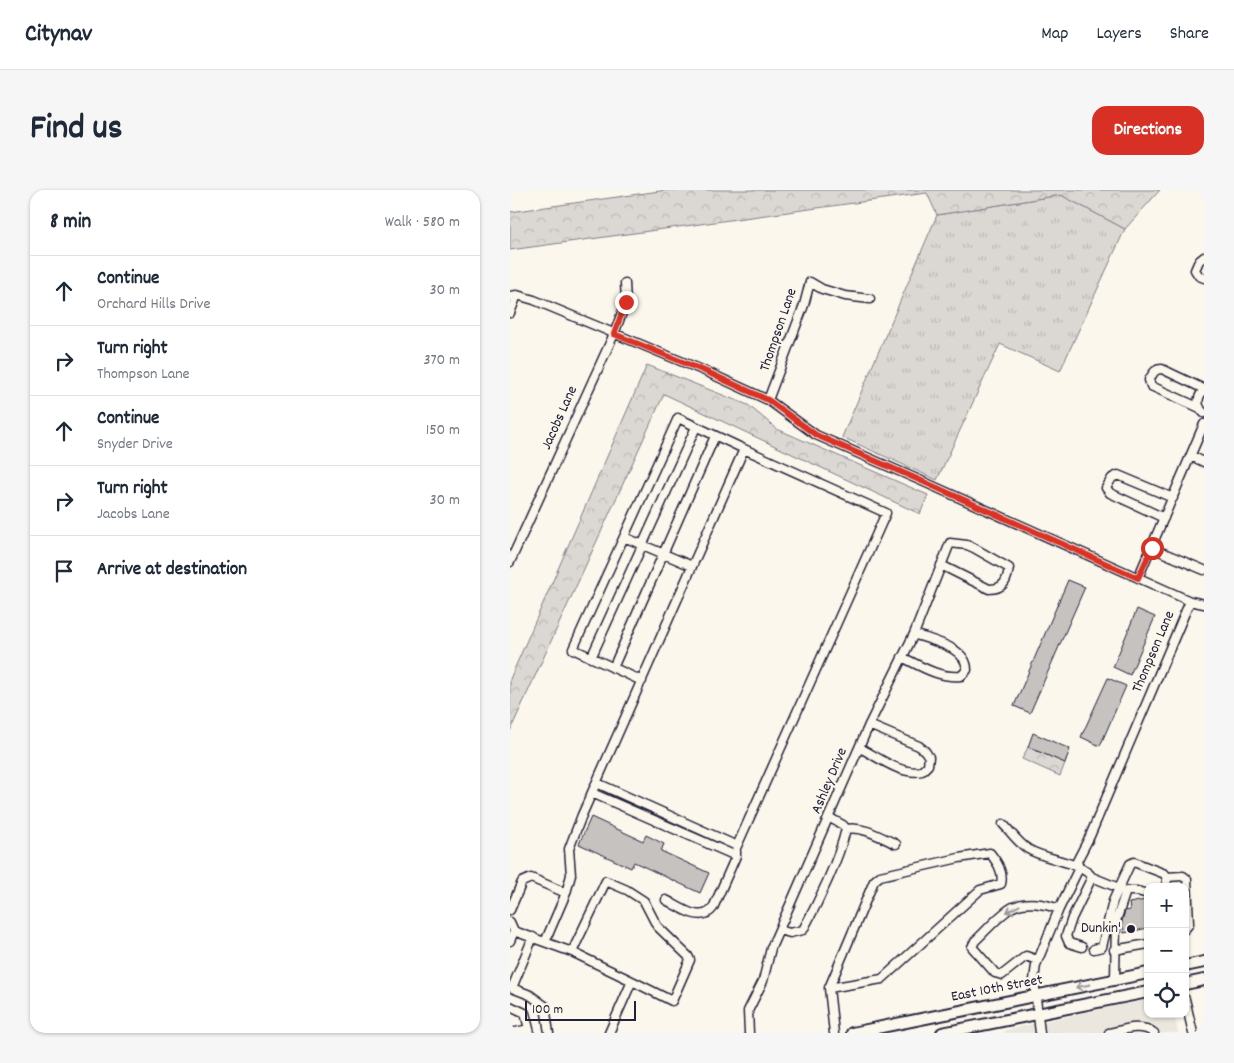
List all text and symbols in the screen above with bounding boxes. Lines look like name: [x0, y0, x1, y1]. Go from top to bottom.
text: Citynav: [25, 18, 92, 52]
text: Map: [1041, 22, 1068, 47]
text: Layers: [1096, 22, 1142, 47]
text: Share: [1170, 22, 1209, 47]
text: Find us: [30, 105, 122, 155]
button: Directions: [1092, 106, 1204, 155]
text: 8 min: [50, 208, 91, 238]
text: Walk · 580 m: [385, 211, 460, 234]
text: Continue: [97, 266, 159, 293]
icon: ahead: [50, 277, 78, 305]
text: 30 m: [430, 279, 460, 302]
street label: Thompson Lane: [754, 285, 804, 375]
route end: [615, 291, 638, 314]
text: Orchard Hills Drive: [97, 293, 210, 316]
text: Turn right: [97, 336, 168, 363]
icon: right: [50, 347, 78, 375]
text: 370 m: [423, 349, 460, 372]
text: Thompson Lane: [97, 363, 190, 386]
street label: Jacobs Lane: [536, 382, 584, 454]
text: Continue: [97, 406, 159, 433]
icon: ahead: [50, 417, 78, 445]
text: 150 m: [426, 419, 460, 442]
text: Snyder Drive: [97, 433, 173, 456]
text: Turn right: [97, 476, 168, 503]
icon: right: [50, 487, 78, 515]
text: 30 m: [430, 489, 460, 512]
text: Jacobs Lane: [97, 503, 170, 526]
route start: [1141, 537, 1164, 560]
icon: arrive: [50, 557, 78, 585]
text: Arrive at destination: [97, 557, 247, 584]
street label: Thompson Lane: [1127, 607, 1181, 696]
street label: Ashley Drive: [806, 744, 854, 818]
map controls: [1144, 883, 1189, 1018]
button: +: [1144, 883, 1189, 928]
one-way arrow: [1005, 904, 1020, 914]
place label: Dunkin': [1081, 918, 1121, 940]
marker: Dunkin': [1125, 923, 1137, 935]
button: −: [1144, 928, 1189, 973]
street label: East 10th Street: [949, 969, 1045, 1009]
button: locate: [1144, 973, 1189, 1018]
one-way arrow: [1075, 982, 1091, 992]
scale bar: [525, 998, 636, 1021]
text: 100 m: [532, 1000, 563, 1020]

